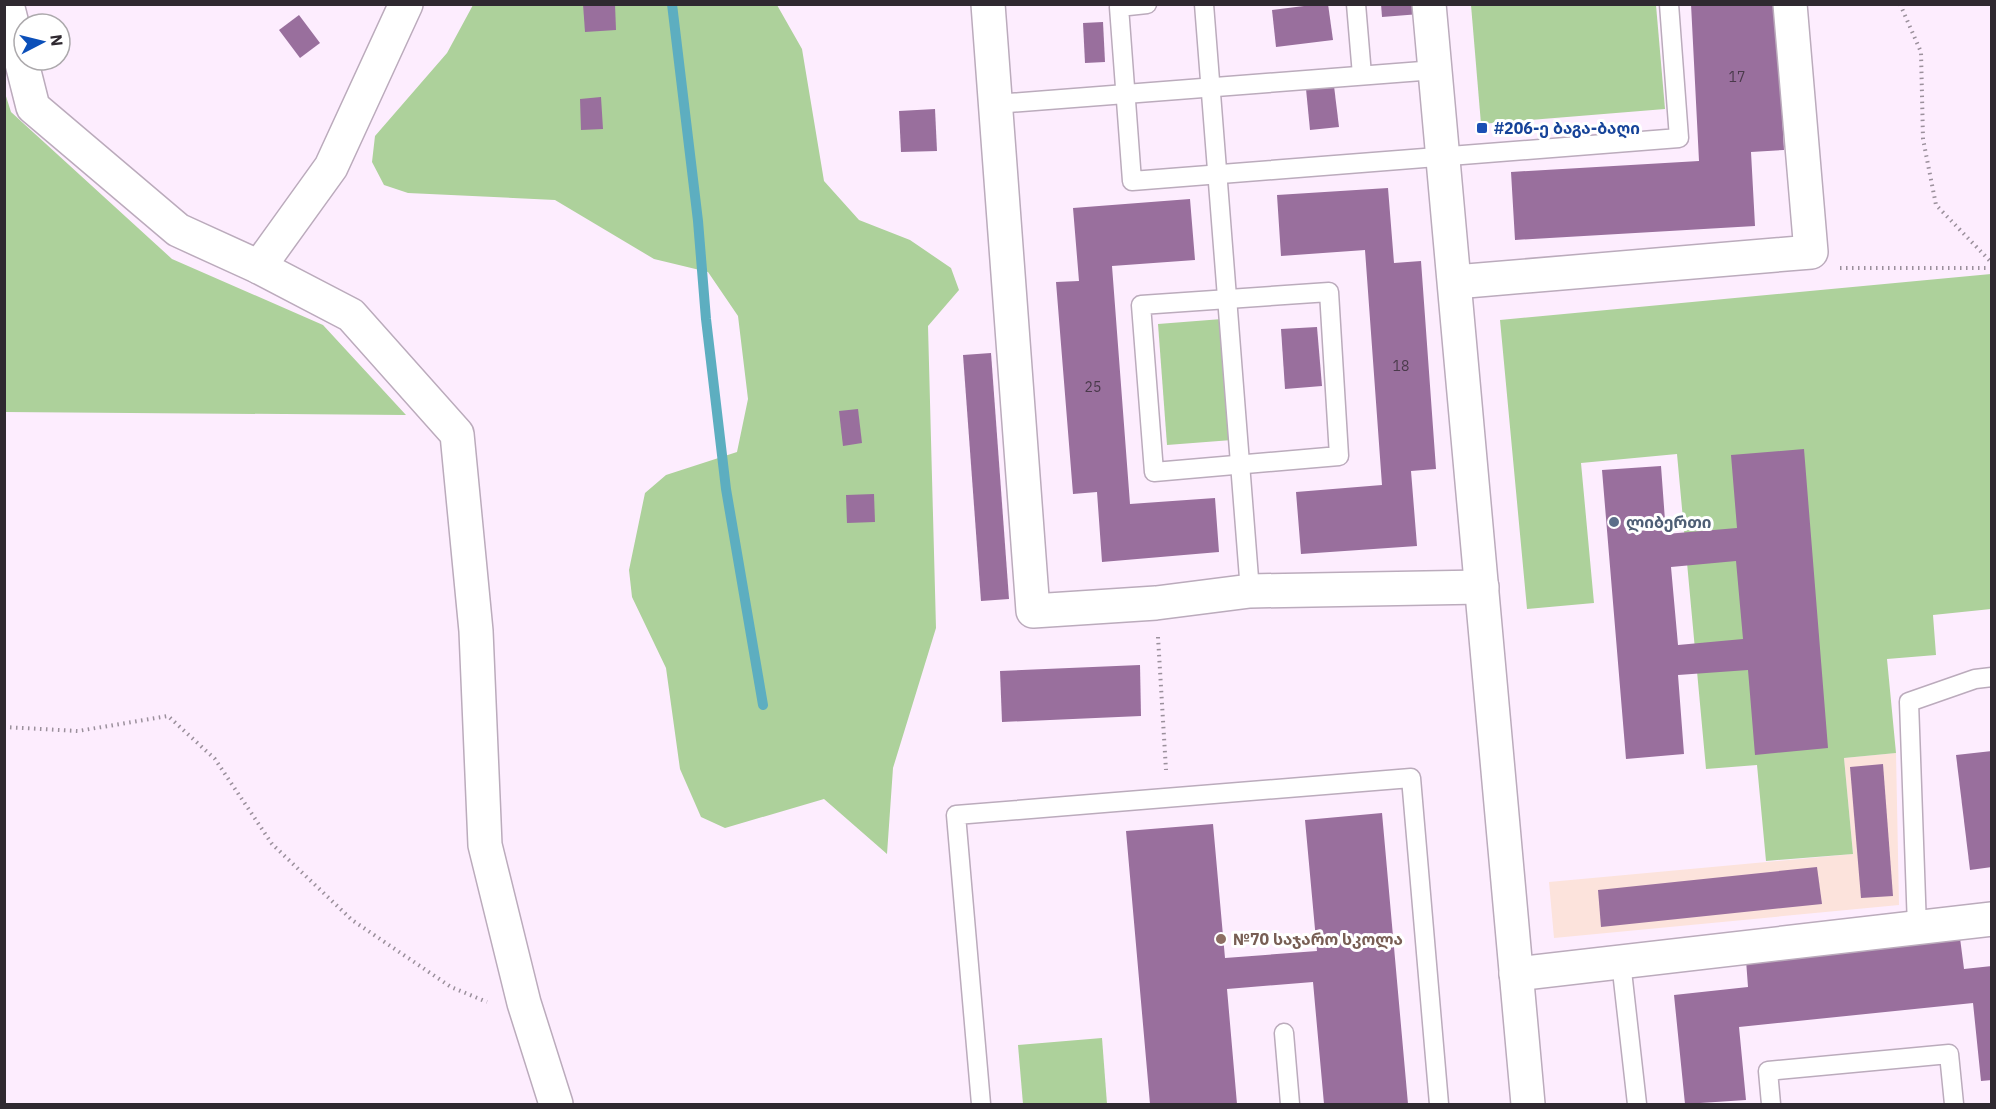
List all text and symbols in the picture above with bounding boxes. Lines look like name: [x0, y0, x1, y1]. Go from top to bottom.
north arrow: [12, 12, 72, 72]
text: N: [46, 33, 68, 47]
house number: 17: [1729, 68, 1745, 86]
place label: #206-ე ბაგა-ბაღი: [1494, 118, 1640, 139]
marker: #206-ე ბაგა-ბაღი: [1475, 121, 1489, 135]
house number: 18: [1393, 357, 1409, 375]
house number: 25: [1085, 378, 1101, 396]
place label: ლიბერთი: [1626, 512, 1712, 533]
marker: ლიბერთი: [1607, 515, 1621, 529]
place label: №70 საჯარო სკოლა: [1233, 929, 1403, 950]
marker: №70 საჯარო სკოლა: [1214, 932, 1228, 946]

